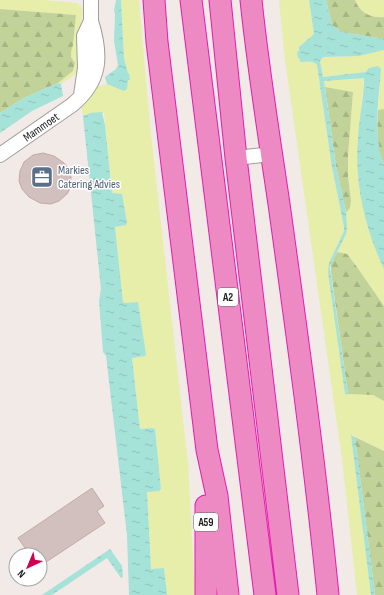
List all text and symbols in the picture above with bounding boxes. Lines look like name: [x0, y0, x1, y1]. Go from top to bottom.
street label: Mammoet: [20, 109, 62, 145]
place label: Markies Catering Advies: [58, 163, 120, 192]
office icon: Markies Catering Advies: [29, 164, 55, 190]
road number: A2: [218, 288, 238, 306]
road number: A59: [194, 513, 218, 531]
north arrow: [8, 547, 48, 587]
text: N: [15, 567, 28, 581]

